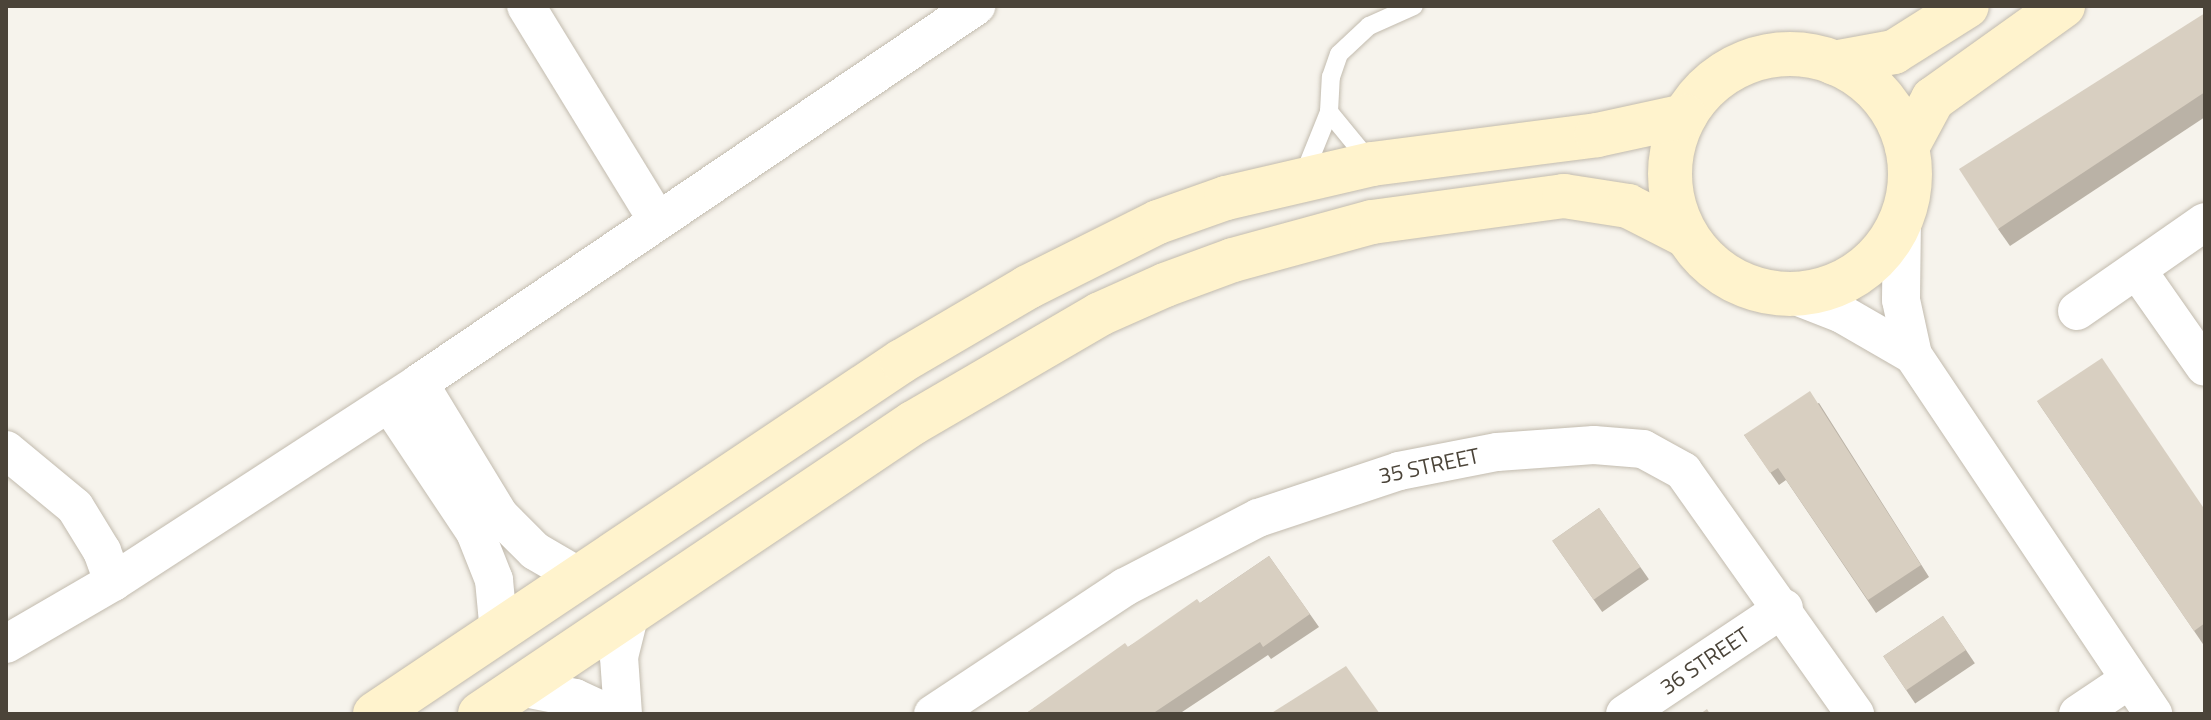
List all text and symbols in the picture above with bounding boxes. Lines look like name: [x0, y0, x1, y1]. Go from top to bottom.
street label: 35 STREET: [1376, 442, 1482, 490]
street label: 36 STREET: [1655, 621, 1755, 701]

